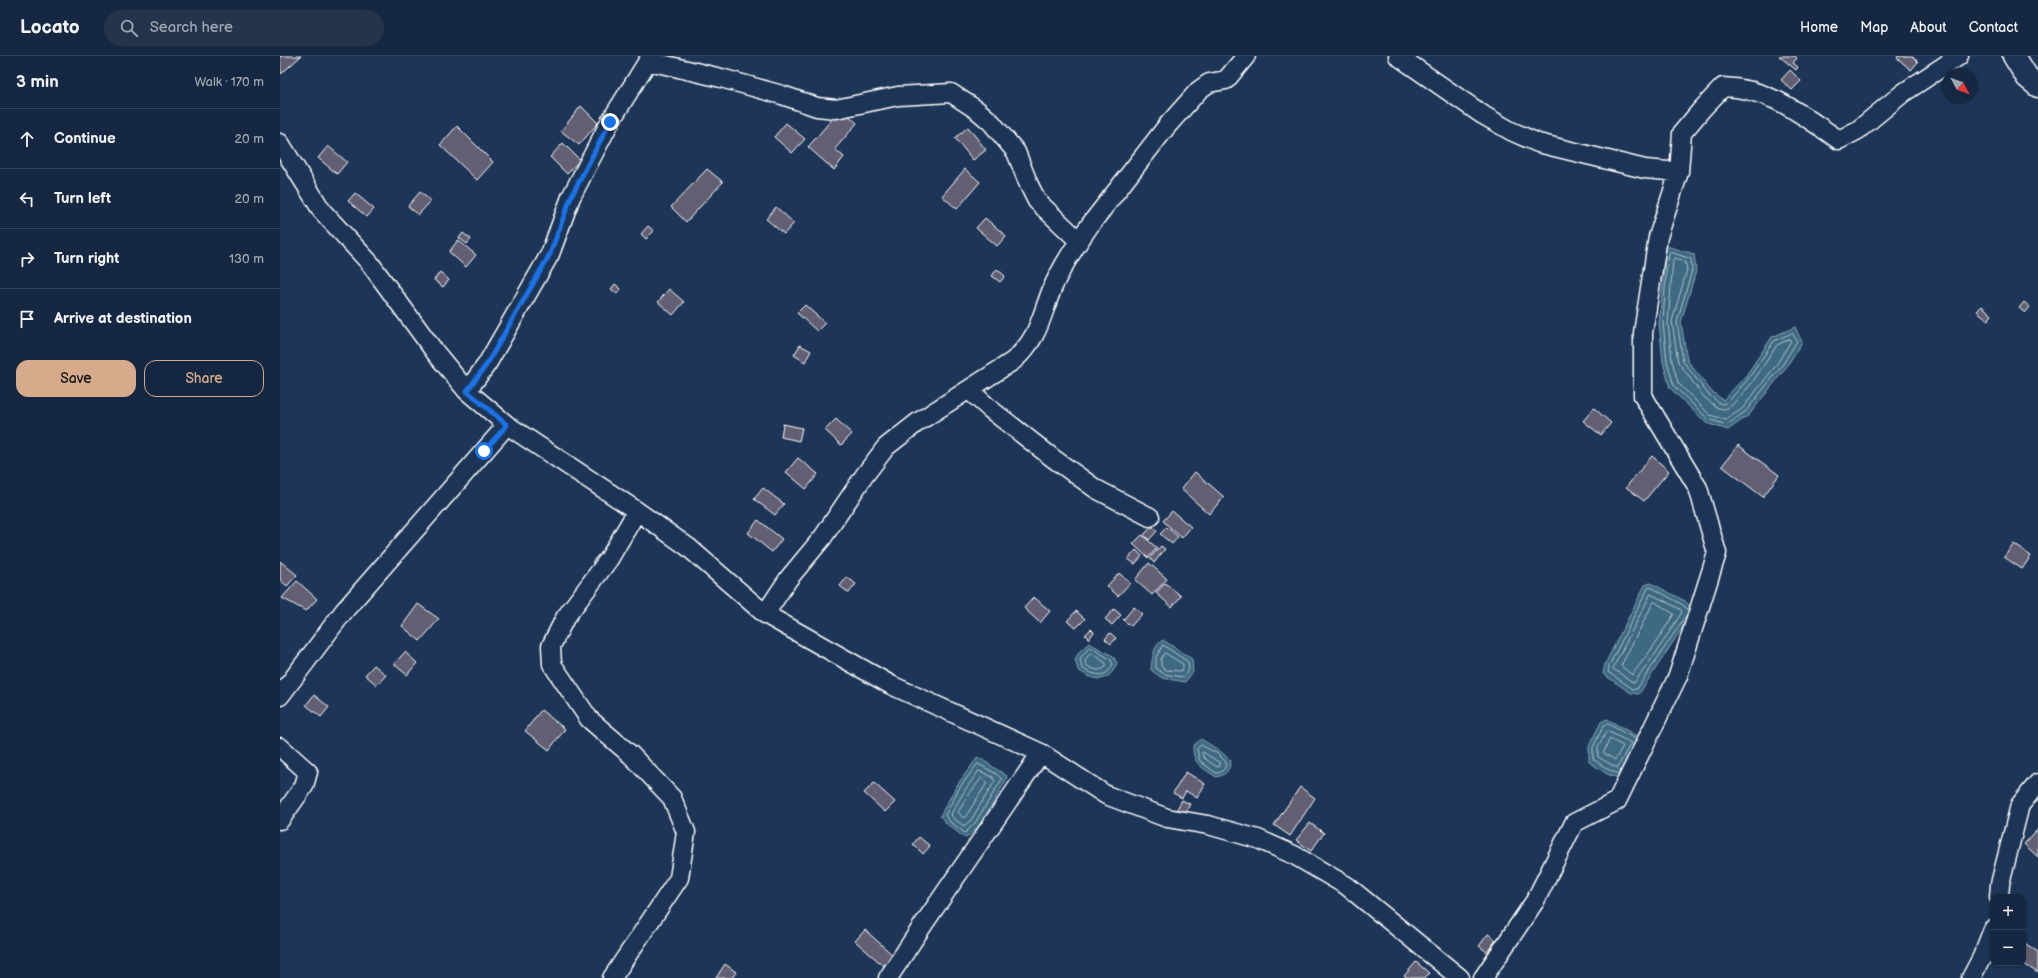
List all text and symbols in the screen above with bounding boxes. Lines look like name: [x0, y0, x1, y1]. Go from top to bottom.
search box: [104, 10, 384, 46]
text: Locato: [20, 16, 80, 39]
icon: search: [118, 17, 140, 39]
text: Search here: [150, 18, 233, 37]
text: Home: [1800, 19, 1838, 36]
text: Map: [1860, 19, 1888, 36]
text: About: [1910, 19, 1947, 36]
text: Contact: [1969, 19, 2018, 36]
north arrow: [1942, 68, 1978, 104]
text: 3 min: [16, 72, 59, 92]
text: Walk · 170 m: [194, 74, 264, 90]
route end: [601, 113, 619, 131]
icon: ahead: [16, 128, 38, 150]
text: Continue: [54, 129, 116, 148]
text: 20 m: [234, 131, 264, 147]
icon: left: [16, 188, 38, 210]
text: Turn left: [54, 189, 111, 208]
text: 20 m: [234, 191, 264, 207]
icon: right: [16, 248, 38, 270]
text: Turn right: [54, 249, 119, 268]
text: 130 m: [229, 251, 264, 267]
icon: arrive: [16, 308, 38, 330]
text: Arrive at destination: [54, 309, 192, 328]
button: Save: [16, 360, 136, 397]
button: Share: [144, 360, 264, 397]
route start: [475, 442, 493, 460]
map controls: [1990, 894, 2026, 966]
button: +: [1990, 894, 2026, 930]
button: −: [1990, 930, 2026, 966]

